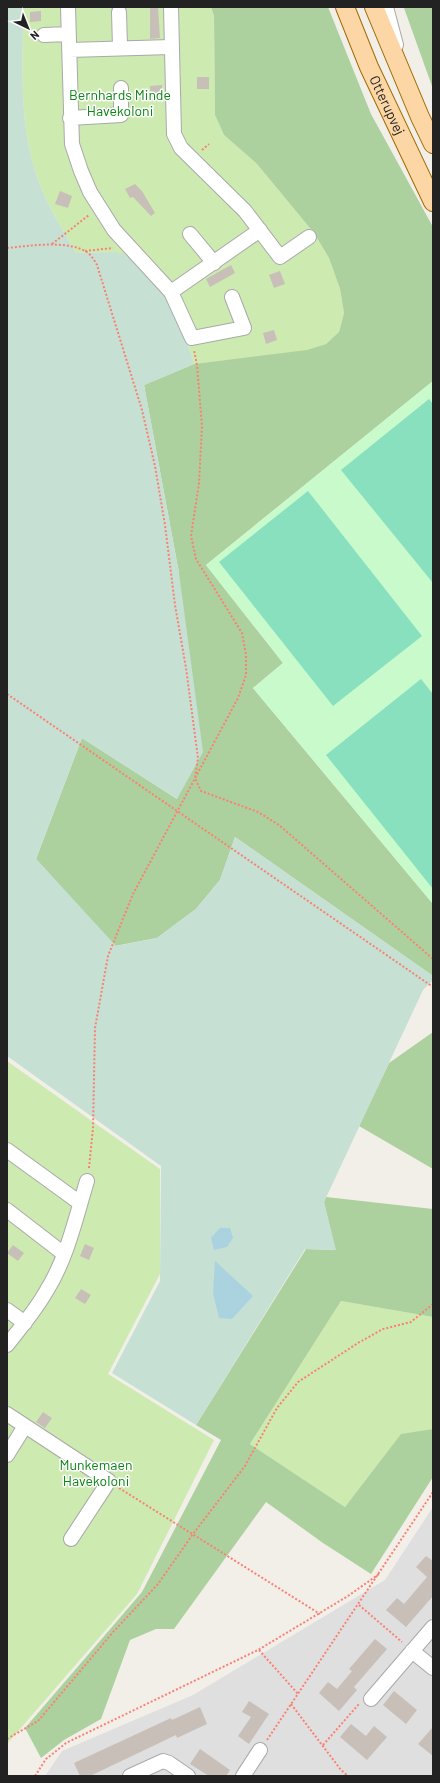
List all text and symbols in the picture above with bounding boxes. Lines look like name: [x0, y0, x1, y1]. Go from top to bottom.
north arrow: [8, 8, 48, 48]
text: N: [28, 28, 42, 43]
street label: Otterupvej: [366, 73, 409, 138]
park label: Bernhards Minde Havekoloni: [69, 86, 171, 119]
park label: Munkemaen Havekoloni: [60, 1456, 133, 1489]

